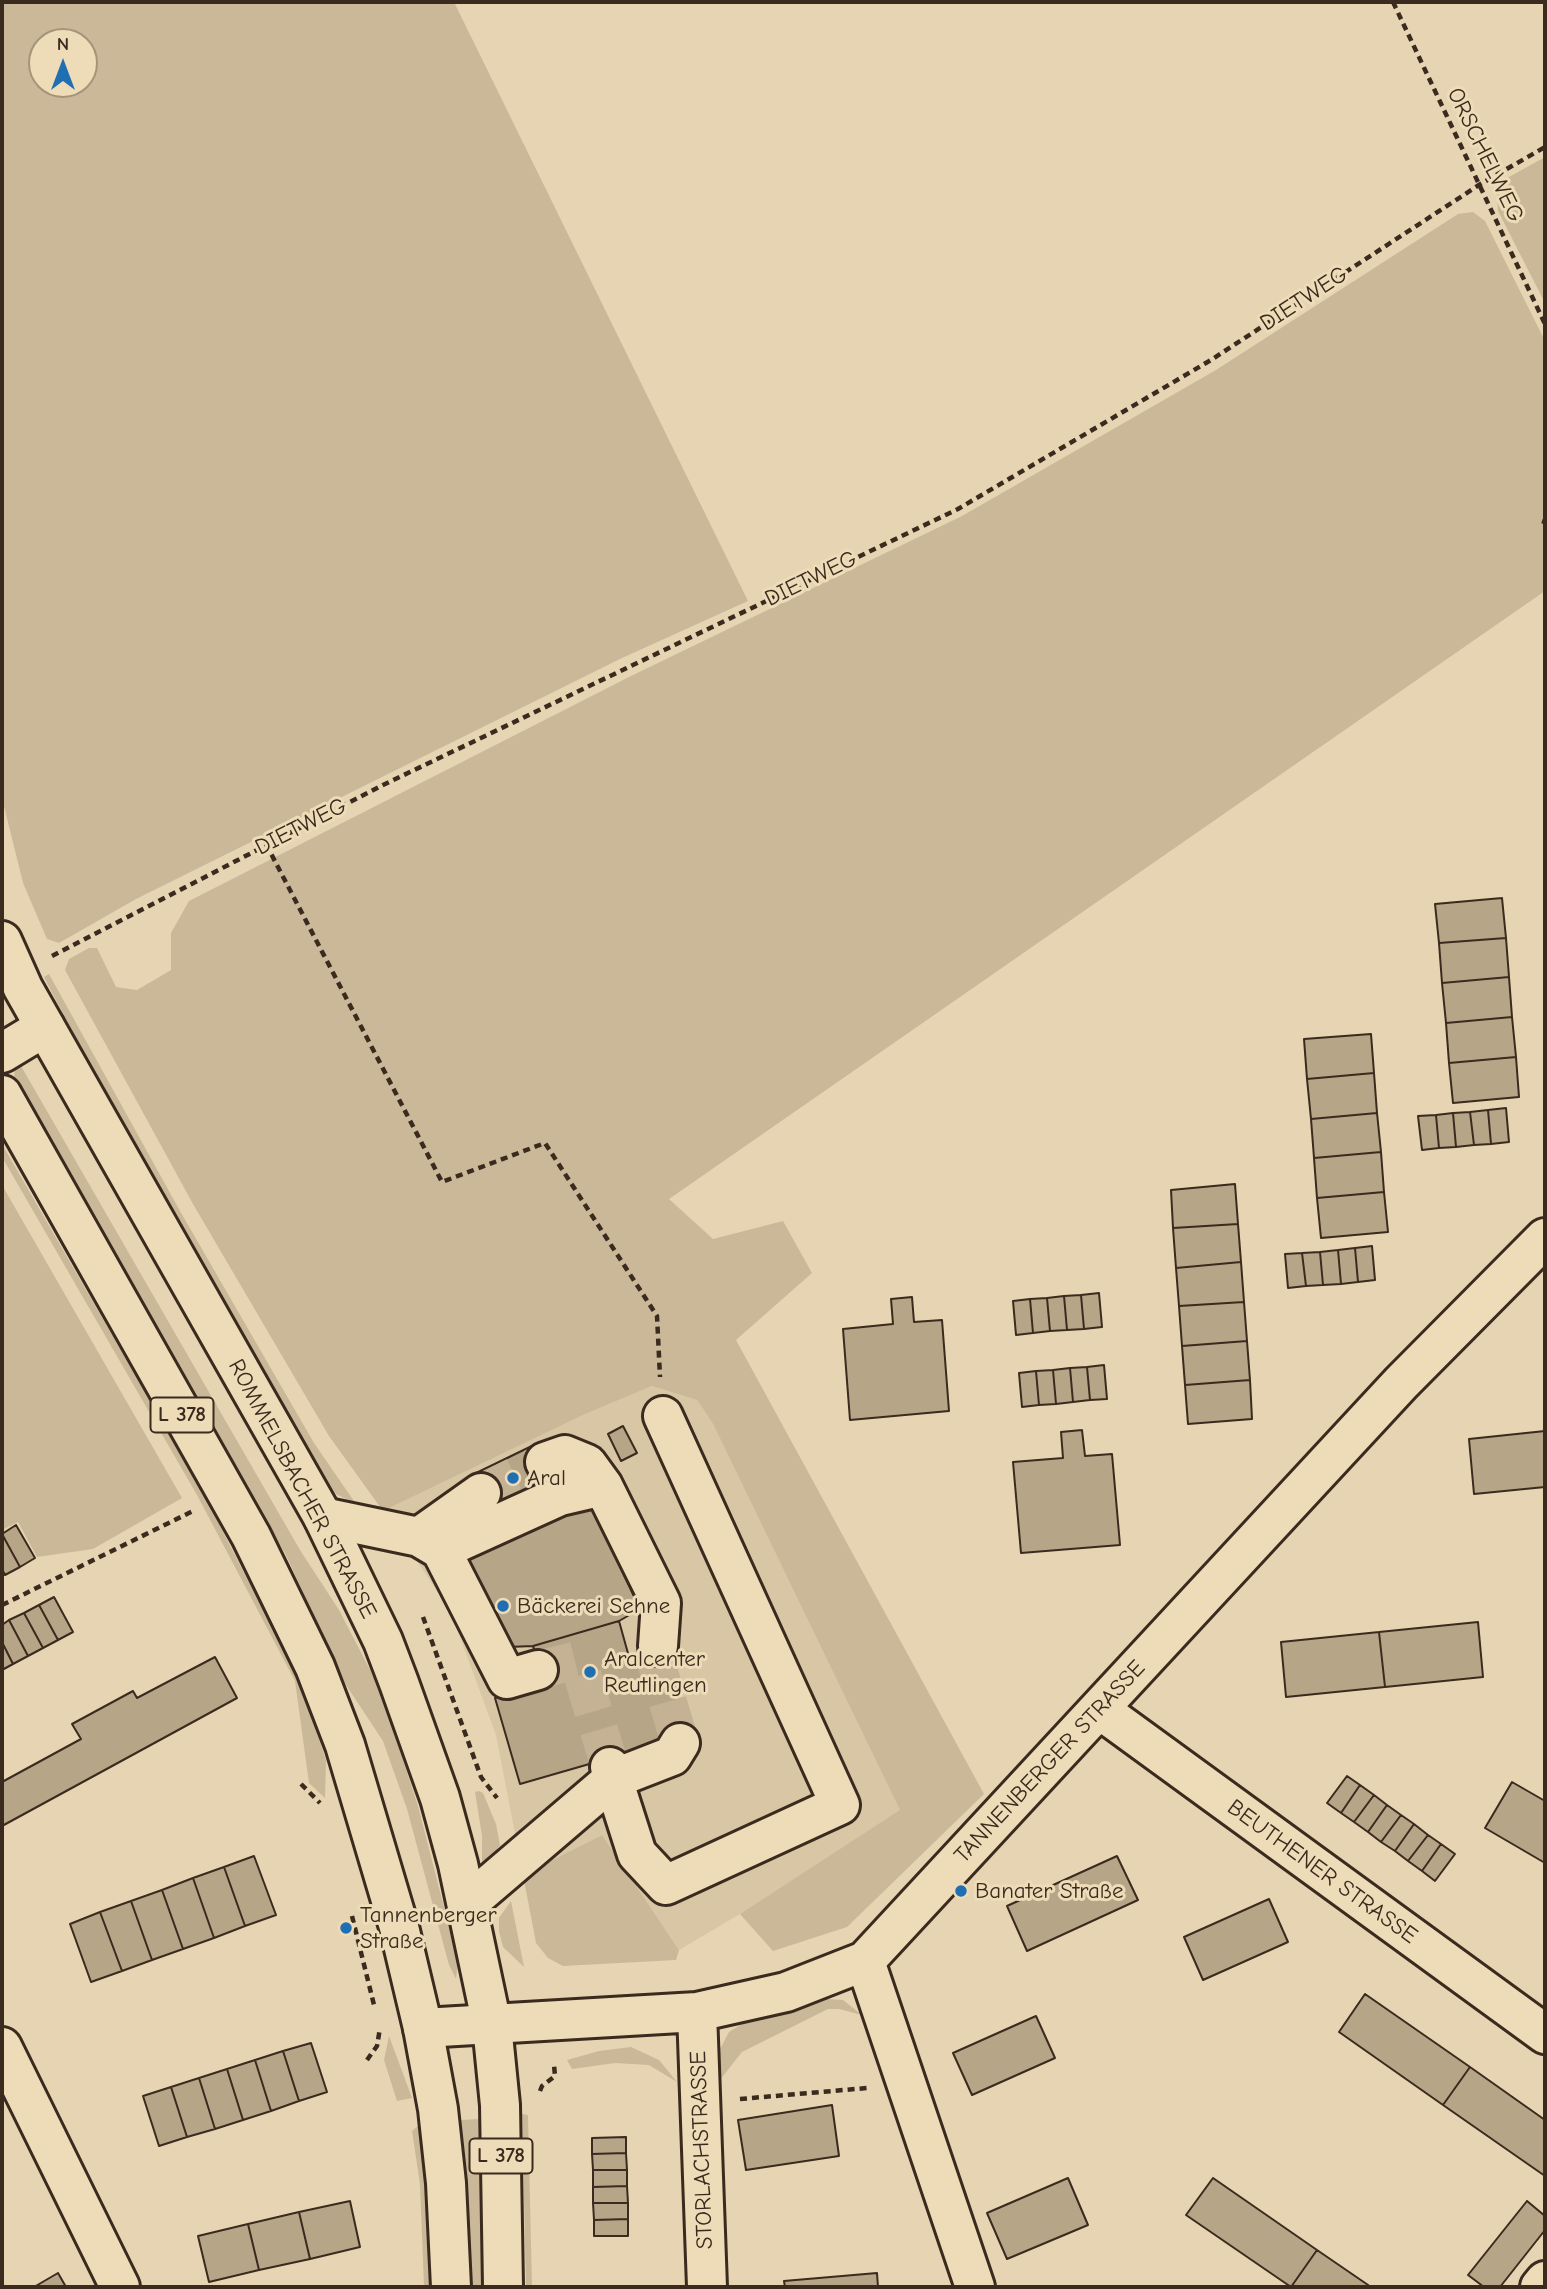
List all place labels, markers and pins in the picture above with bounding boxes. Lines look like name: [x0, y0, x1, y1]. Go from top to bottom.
place label: Aral: [527, 1464, 566, 1492]
marker: Aral: [505, 1470, 521, 1486]
place label: Bäckerei Sehne: [517, 1592, 670, 1620]
marker: Bäckerei Sehne: [495, 1598, 511, 1614]
place label: Aralcenter Reutlingen: [604, 1645, 707, 1699]
marker: Aralcenter Reutlingen: [582, 1664, 598, 1680]
place label: Banater Straße: [975, 1877, 1123, 1905]
marker: Banater Straße: [953, 1883, 969, 1899]
place label: Tannenberger Straße: [360, 1901, 497, 1955]
marker: Tannenberger Straße: [338, 1920, 354, 1936]

